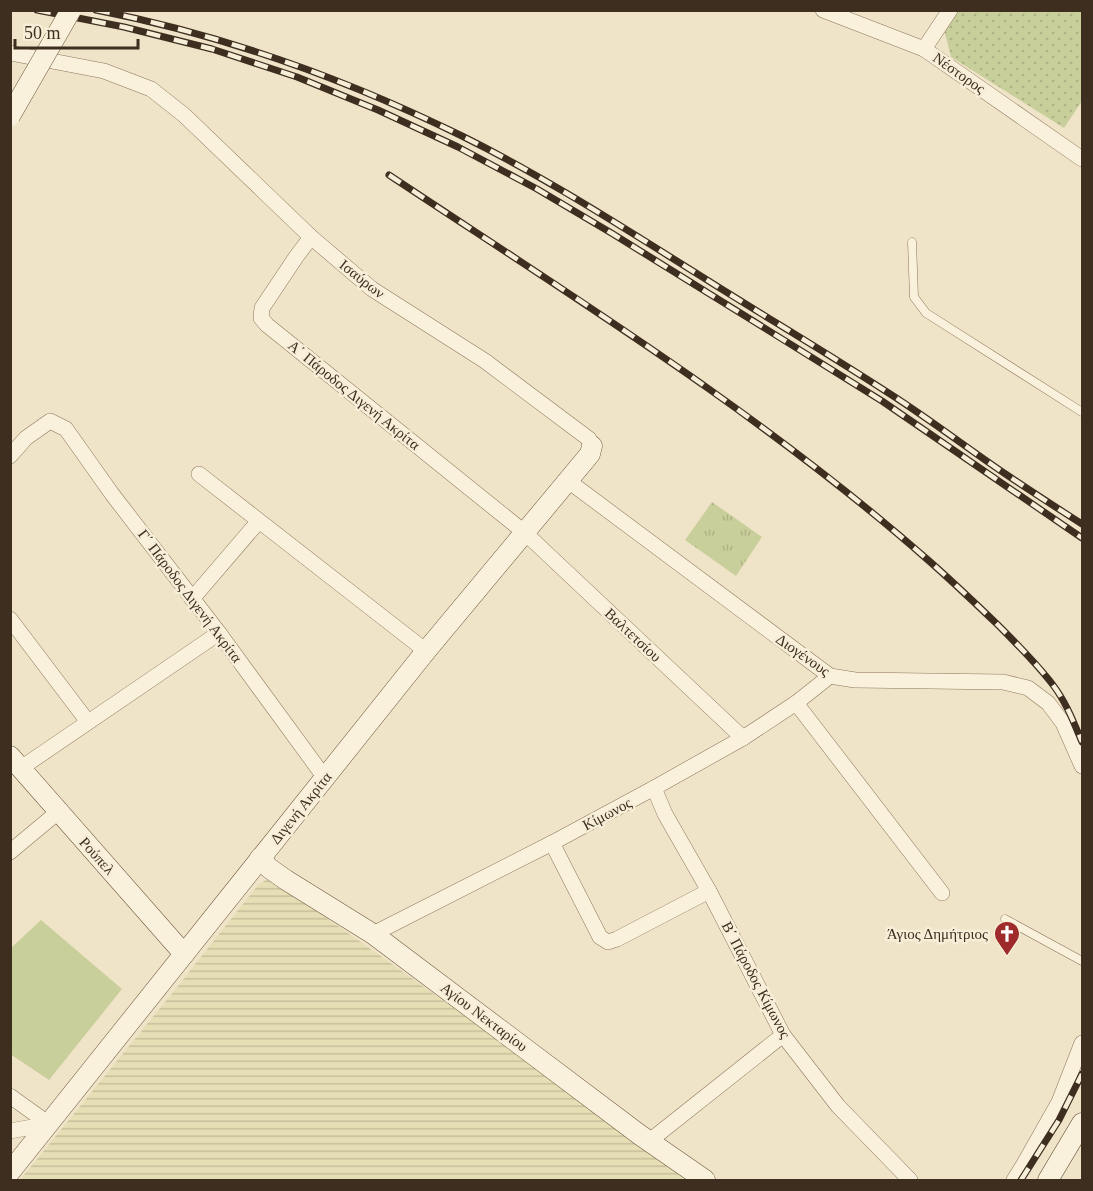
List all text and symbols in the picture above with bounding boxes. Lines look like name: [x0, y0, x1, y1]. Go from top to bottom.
scale bar: [15, 12, 138, 50]
text: 50 m: [24, 23, 61, 43]
street label: Νέστορος: [930, 49, 988, 97]
street label: Ισαύρων: [336, 257, 388, 302]
street label: Α΄ Πάροδος Διγενή Ακρίτα: [285, 337, 423, 453]
street label: Γ΄ Πάροδος Διγενή Ακρίτα: [135, 526, 245, 666]
street label: Βαλτετσίου: [602, 605, 664, 665]
street label: Διογένους: [773, 631, 833, 679]
street label: Διγενή Ακρίτα: [267, 769, 335, 847]
street label: Κίμωνος: [580, 794, 634, 834]
street label: Ρούπελ: [76, 834, 118, 878]
street label: Β΄ Πάροδος Κίμωνος: [718, 919, 794, 1041]
church icon: Άγιος Δημήτριος: [992, 919, 1022, 957]
place label: Άγιος Δημήτριος: [887, 926, 988, 942]
street label: Αγίου Νεκταρίου: [438, 979, 530, 1055]

